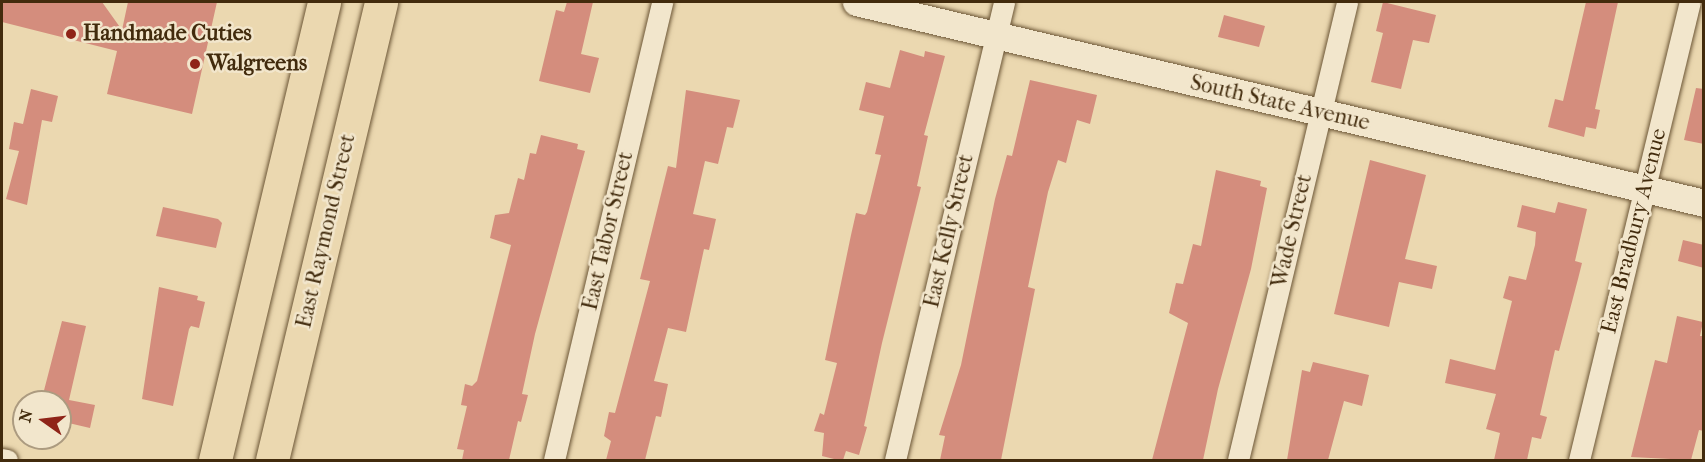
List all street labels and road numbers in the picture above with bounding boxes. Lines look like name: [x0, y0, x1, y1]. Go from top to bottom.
street label: South State Avenue: [1188, 70, 1372, 136]
street label: East Bradbury Avenue: [1596, 126, 1672, 336]
street label: East Raymond Street: [291, 131, 361, 331]
street label: East Tabor Street: [577, 149, 639, 313]
street label: East Kelly Street: [918, 152, 980, 310]
street label: Wade Street: [1266, 172, 1318, 290]

